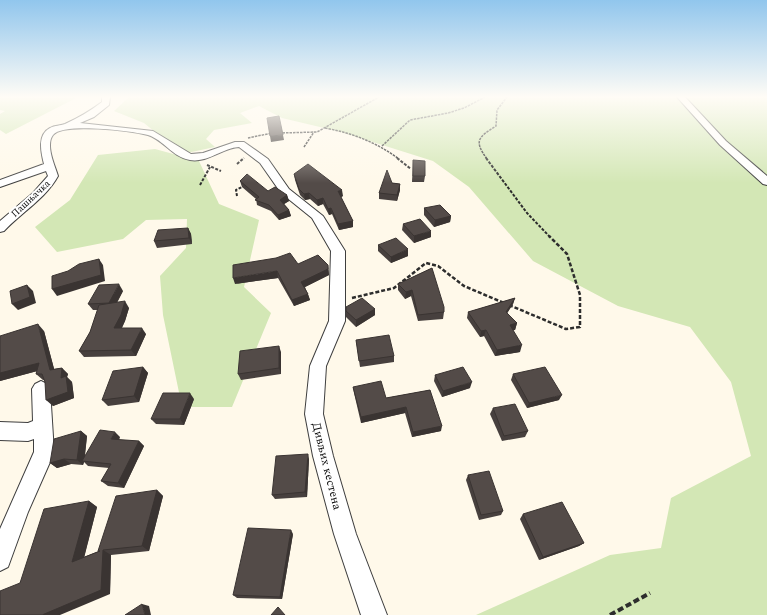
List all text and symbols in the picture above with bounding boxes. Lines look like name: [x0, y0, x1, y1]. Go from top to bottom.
street label: Пашњачка: [7, 176, 54, 221]
street label: Дивљих кестена: [306, 420, 347, 512]

